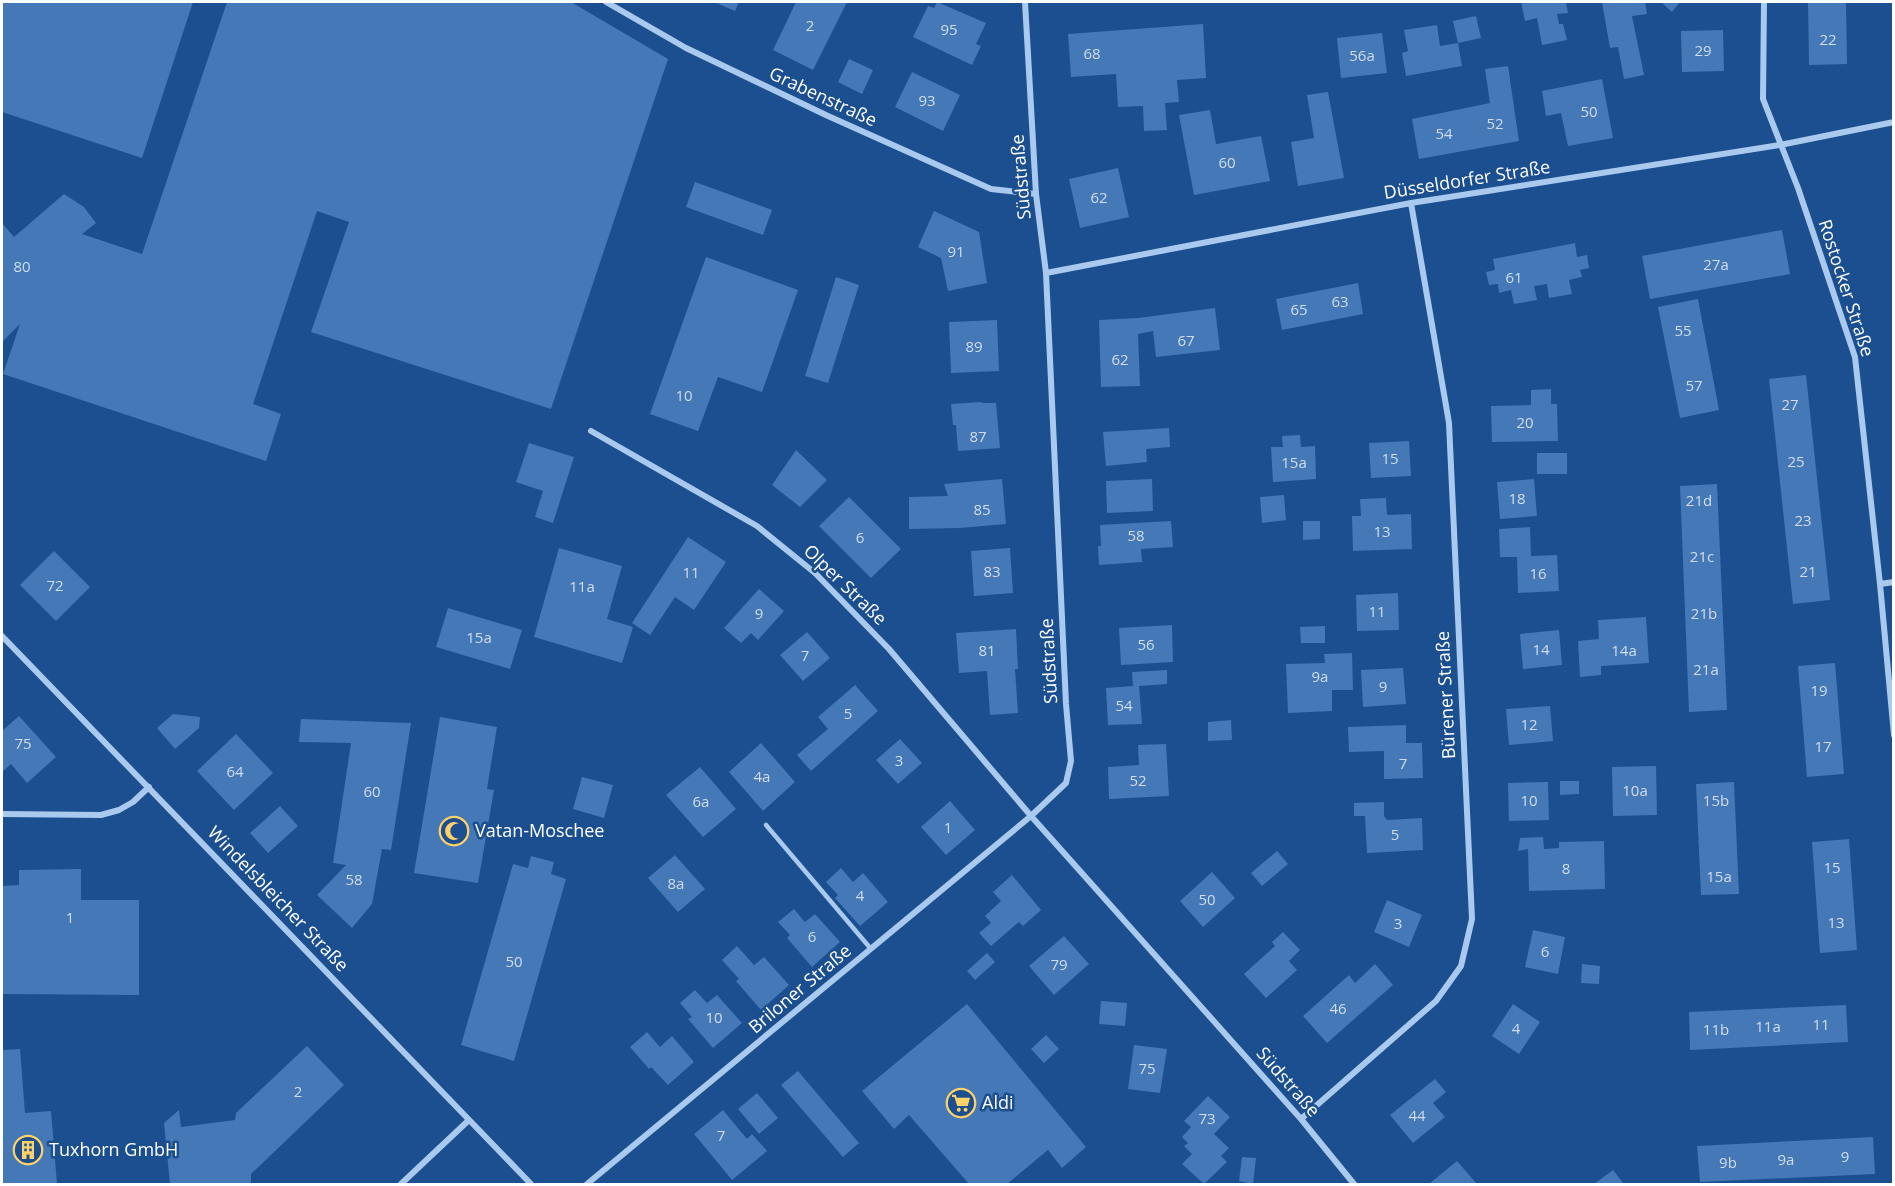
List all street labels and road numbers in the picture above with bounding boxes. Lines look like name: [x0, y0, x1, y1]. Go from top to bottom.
street label: Grabenstraße: [766, 61, 881, 132]
street label: Südstraße: [1004, 133, 1036, 221]
street label: Düsseldorfer Straße: [1382, 154, 1552, 204]
street label: Rostocker Straße: [1813, 216, 1880, 359]
street label: Olper Straße: [799, 539, 892, 630]
street label: Südstraße: [1034, 618, 1062, 704]
street label: Bürener Straße: [1430, 630, 1460, 760]
street label: Windelsbleicher Straße: [203, 820, 355, 976]
street label: Briloner Straße: [743, 938, 856, 1038]
street label: Südstraße: [1252, 1041, 1326, 1122]

